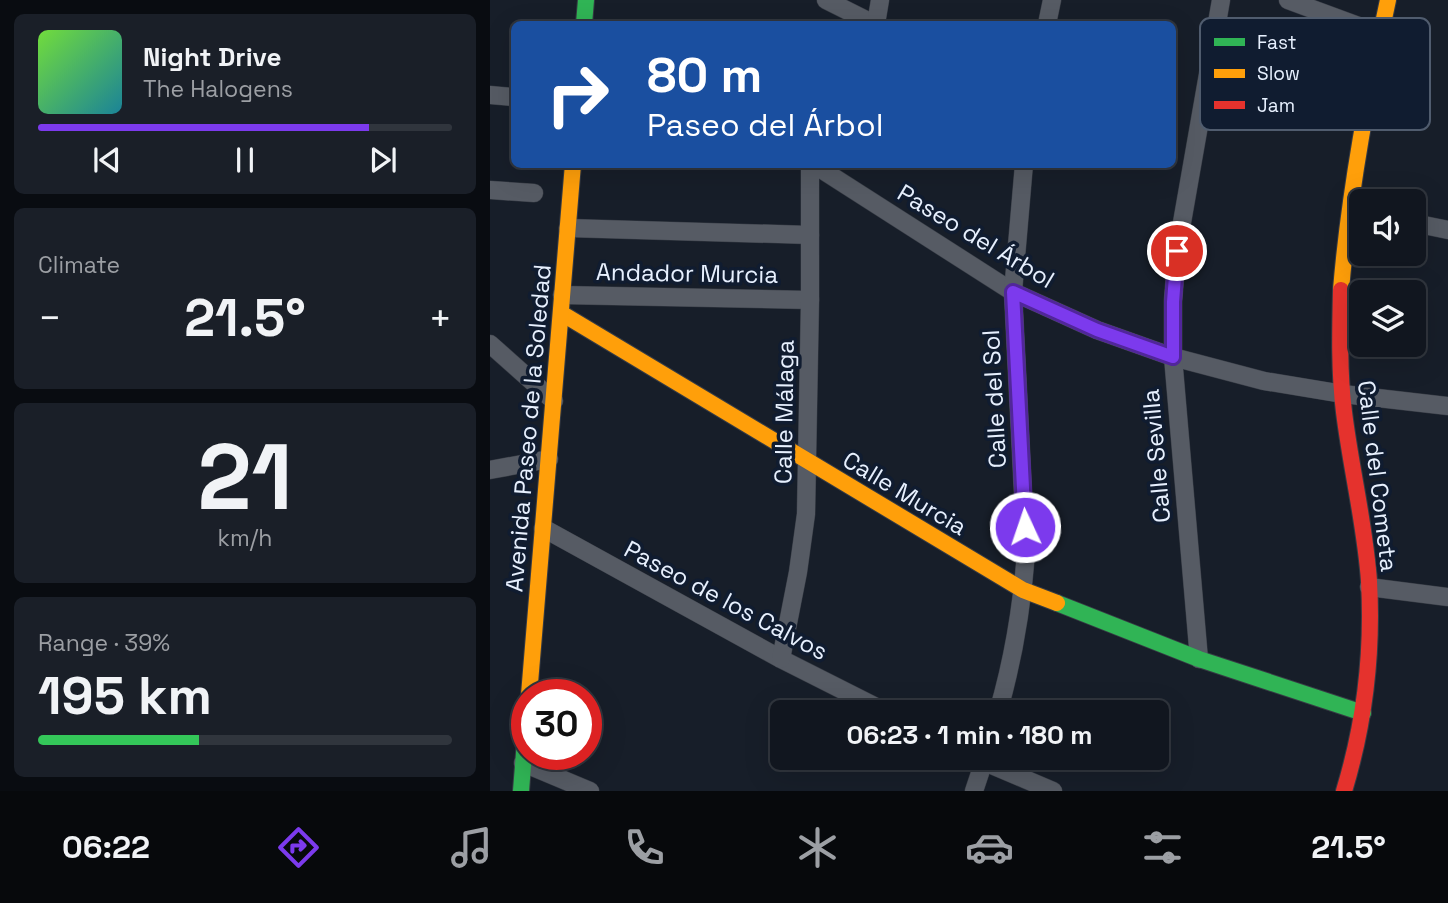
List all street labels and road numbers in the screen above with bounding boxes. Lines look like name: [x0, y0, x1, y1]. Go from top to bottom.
street label: Paseo del Árbol: [892, 177, 1060, 295]
street label: Andador Murcia: [596, 256, 779, 290]
street label: Avenida Paseo de la Soledad: [498, 263, 558, 593]
street label: Calle del Sol: [975, 329, 1013, 469]
street label: Calle Málaga: [767, 339, 801, 484]
street label: Calle del Cometa: [1351, 379, 1405, 574]
street label: Calle Sevilla: [1135, 388, 1177, 524]
street label: Calle Murcia: [837, 444, 973, 542]
street label: Paseo de los Calvos: [619, 533, 833, 667]

